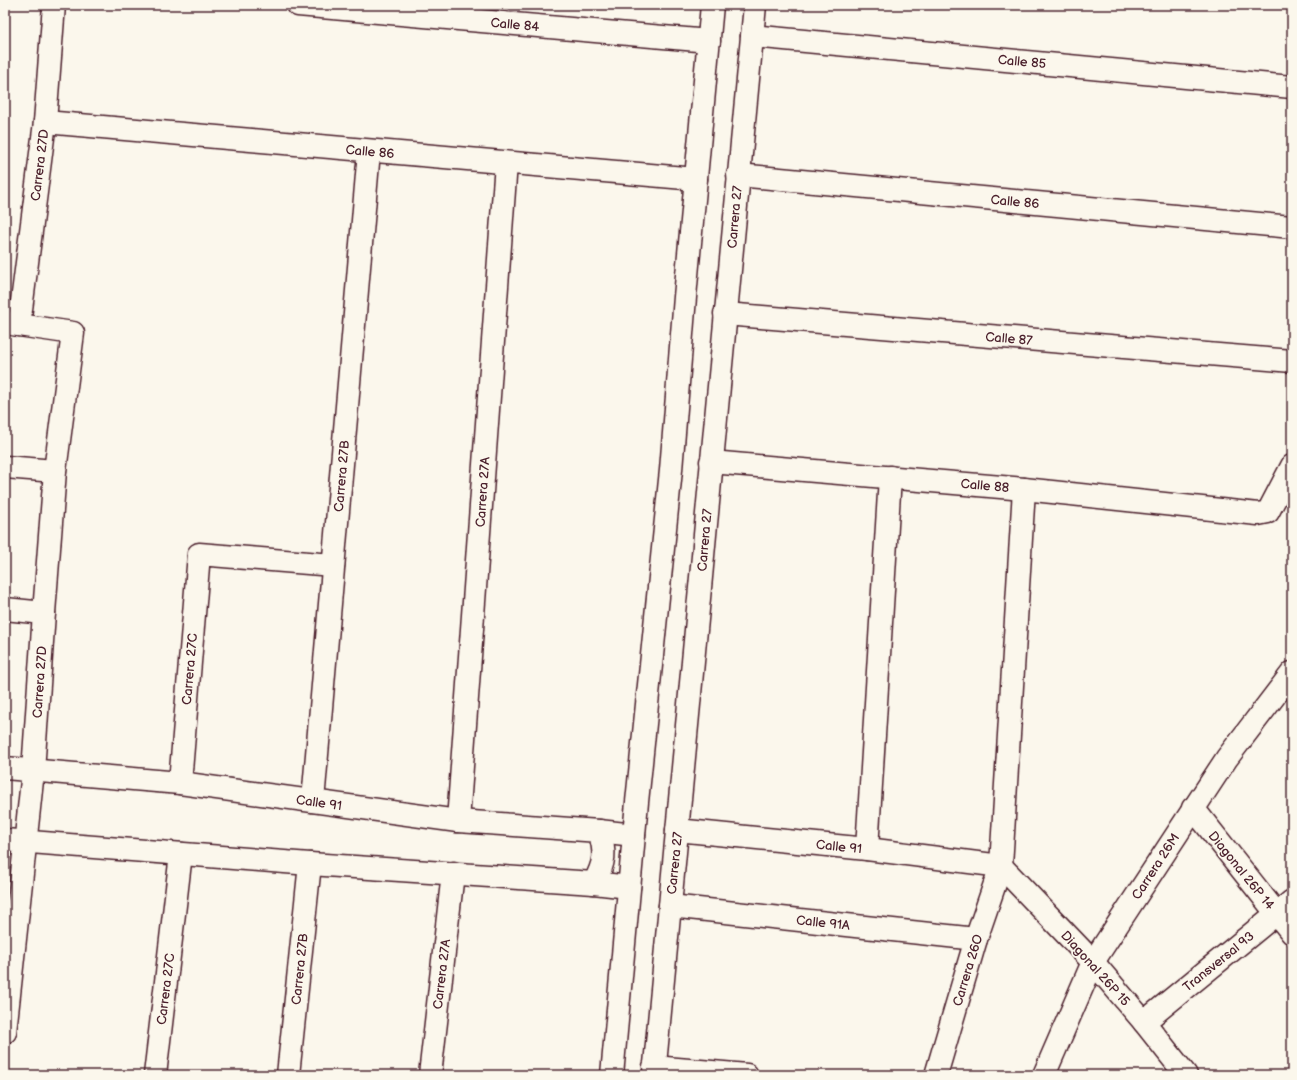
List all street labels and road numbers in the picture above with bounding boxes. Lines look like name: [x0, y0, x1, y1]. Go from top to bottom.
street label: Calle 84: [490, 15, 540, 35]
street label: Calle 85: [997, 52, 1047, 72]
street label: Carrera 27D: [28, 128, 52, 202]
street label: Calle 86: [345, 142, 395, 162]
street label: Carrera 27: [724, 185, 746, 249]
street label: Calle 86: [990, 192, 1040, 212]
street label: Calle 87: [985, 329, 1034, 349]
street label: Carrera 27B: [331, 440, 353, 512]
street label: Carrera 27A: [473, 456, 493, 528]
street label: Calle 88: [960, 476, 1010, 496]
street label: Carrera 27: [694, 508, 716, 572]
street label: Carrera 27C: [179, 633, 201, 706]
street label: Carrera 27D: [29, 645, 50, 719]
street label: Calle 91: [295, 792, 343, 814]
street label: Diagonal 26P 14: [1205, 828, 1278, 913]
street label: Carrera 27: [664, 830, 686, 895]
street label: Carrera 26M: [1129, 830, 1183, 903]
street label: Calle 91: [815, 837, 863, 857]
street label: Calle 91A: [795, 912, 851, 934]
street label: Diagonal 26P 15: [1057, 928, 1133, 1010]
street label: Transversal 93: [1180, 928, 1257, 995]
street label: Carrera 26O: [949, 932, 986, 1008]
street label: Carrera 27B: [288, 933, 312, 1006]
street label: Carrera 27A: [430, 938, 454, 1010]
street label: Carrera 27C: [154, 952, 178, 1026]

